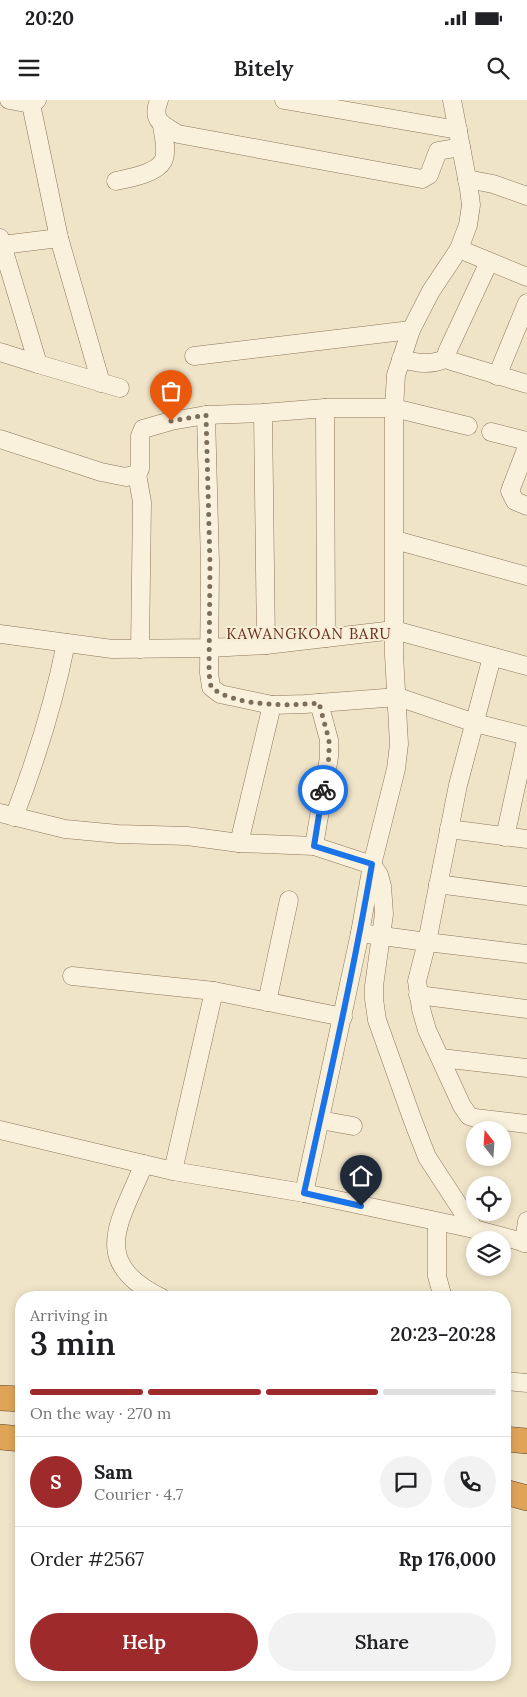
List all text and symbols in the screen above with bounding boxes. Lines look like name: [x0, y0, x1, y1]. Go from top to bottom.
text: 20:20: [25, 6, 74, 30]
icon: menu: [15, 54, 43, 82]
text: Bitely: [233, 54, 294, 82]
icon: search: [484, 54, 512, 82]
pin: [150, 370, 192, 421]
icon: bag: [157, 377, 185, 405]
district label: KAWANGKOAN BARU: [226, 624, 392, 643]
courier: [298, 765, 348, 815]
icon: bike: [309, 776, 337, 804]
north arrow: [466, 1121, 511, 1166]
map controls: [466, 1121, 511, 1276]
pin: [340, 1155, 382, 1206]
icon: home: [347, 1162, 375, 1190]
button: locate: [466, 1176, 511, 1221]
button: layers: [466, 1231, 511, 1276]
text: Arriving in: [30, 1305, 108, 1325]
text: 20:23–20:28: [390, 1322, 496, 1346]
text: 3 min: [30, 1323, 116, 1364]
text: On the way · 270 m: [30, 1403, 171, 1423]
button: chat: [380, 1456, 432, 1508]
button: phone: [444, 1456, 496, 1508]
text: Sam: [94, 1460, 133, 1484]
text: S: [50, 1470, 62, 1494]
text: Courier · 4.7: [94, 1484, 183, 1504]
text: Order #2567: [30, 1547, 144, 1571]
text: Rp 176,000: [398, 1547, 496, 1571]
button: Help: [30, 1613, 258, 1671]
button: Share: [268, 1613, 496, 1671]

